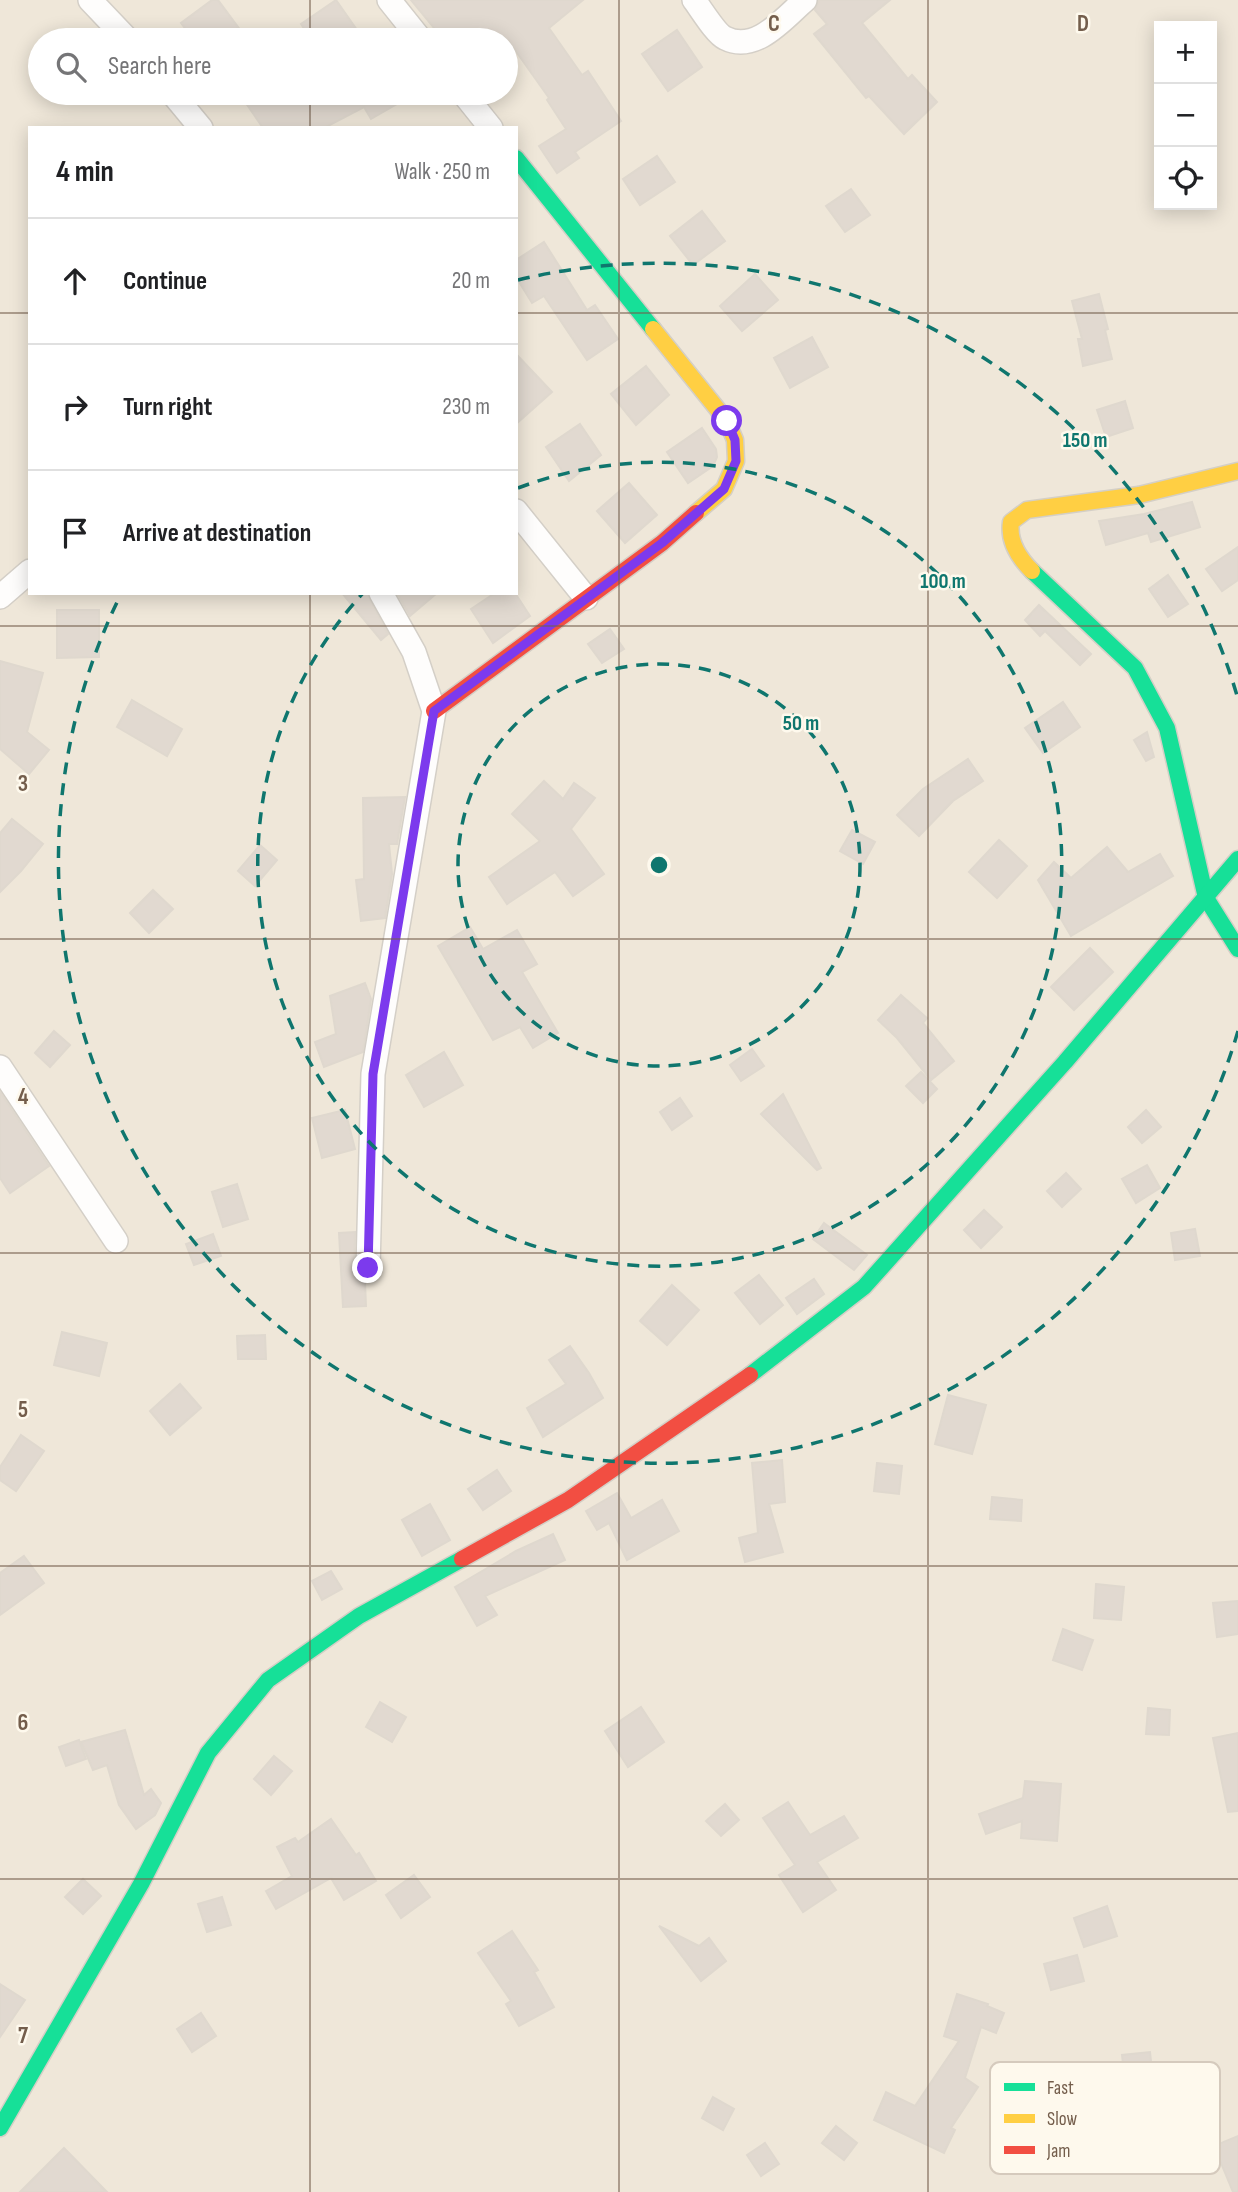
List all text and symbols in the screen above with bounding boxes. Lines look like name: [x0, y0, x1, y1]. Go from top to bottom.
text: C: [768, 10, 780, 38]
text: D: [1077, 10, 1089, 38]
map controls: [1154, 21, 1217, 210]
button: +: [1154, 21, 1217, 84]
search box: [28, 28, 518, 105]
icon: search: [52, 48, 90, 86]
text: Search here: [108, 51, 211, 82]
button: −: [1154, 84, 1217, 147]
button: locate: [1154, 147, 1217, 210]
text: 4 min: [56, 154, 114, 190]
text: Walk · 250 m: [394, 158, 490, 186]
icon: ahead: [56, 262, 94, 300]
text: Continue: [123, 266, 207, 297]
text: 20 m: [452, 267, 490, 295]
icon: right: [56, 388, 94, 426]
text: Turn right: [123, 392, 212, 423]
text: 230 m: [442, 393, 490, 421]
route start: [711, 405, 742, 436]
text: 150 m: [1063, 428, 1107, 453]
icon: arrive: [56, 514, 94, 552]
text: Arrive at destination: [123, 518, 311, 549]
text: 100 m: [920, 569, 966, 594]
text: 50 m: [783, 711, 819, 736]
text: 3: [18, 770, 28, 798]
centre of rings: [647, 853, 671, 877]
text: 4: [18, 1083, 29, 1111]
route end: [352, 1252, 383, 1283]
text: 5: [18, 1396, 28, 1424]
text: 6: [18, 1709, 28, 1737]
text: 7: [18, 2022, 28, 2050]
legend: [990, 2062, 1220, 2174]
text: Fast: [1047, 2077, 1074, 2100]
text: Slow: [1047, 2108, 1077, 2131]
text: Jam: [1046, 2140, 1070, 2163]

